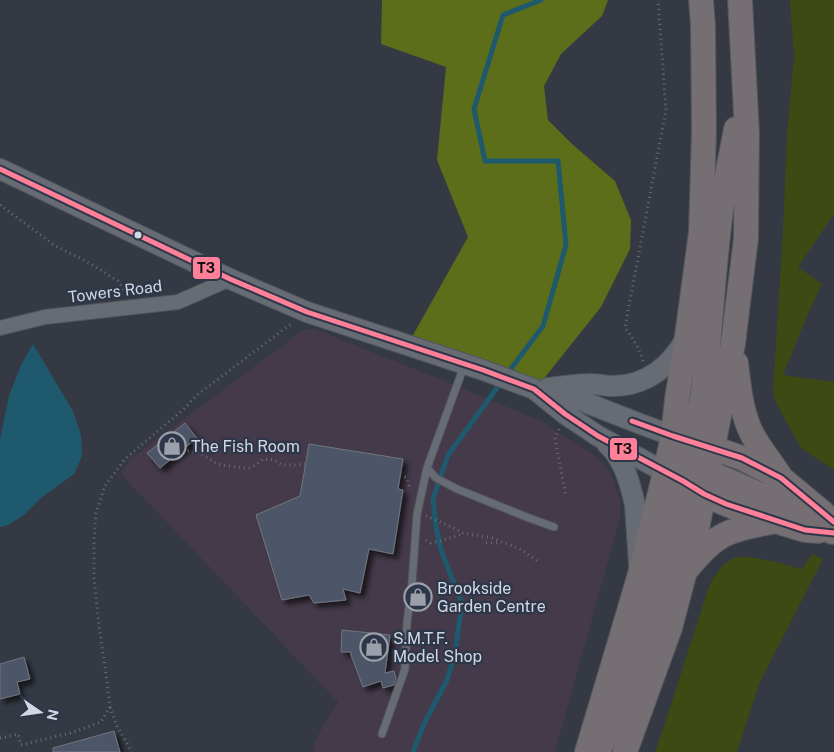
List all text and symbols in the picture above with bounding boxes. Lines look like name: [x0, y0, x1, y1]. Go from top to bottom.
unlabelled marker: [133, 230, 143, 240]
line badge: T3: [192, 256, 221, 280]
text: T3: [197, 260, 215, 276]
street label: Towers Road: [67, 276, 163, 307]
shop icon: The Fish Room: [157, 431, 187, 461]
place label: The Fish Room: [191, 437, 300, 456]
line badge: T3: [609, 437, 638, 461]
text: T3: [614, 441, 632, 457]
place label: Brookside Garden Centre: [437, 579, 546, 616]
shop icon: Brookside Garden Centre: [403, 582, 433, 612]
place label: S.M.T.F. Model Shop: [393, 629, 482, 666]
shop icon: S.M.T.F. Model Shop: [359, 632, 389, 662]
north arrow: [15, 687, 65, 737]
text: N: [44, 708, 62, 722]

